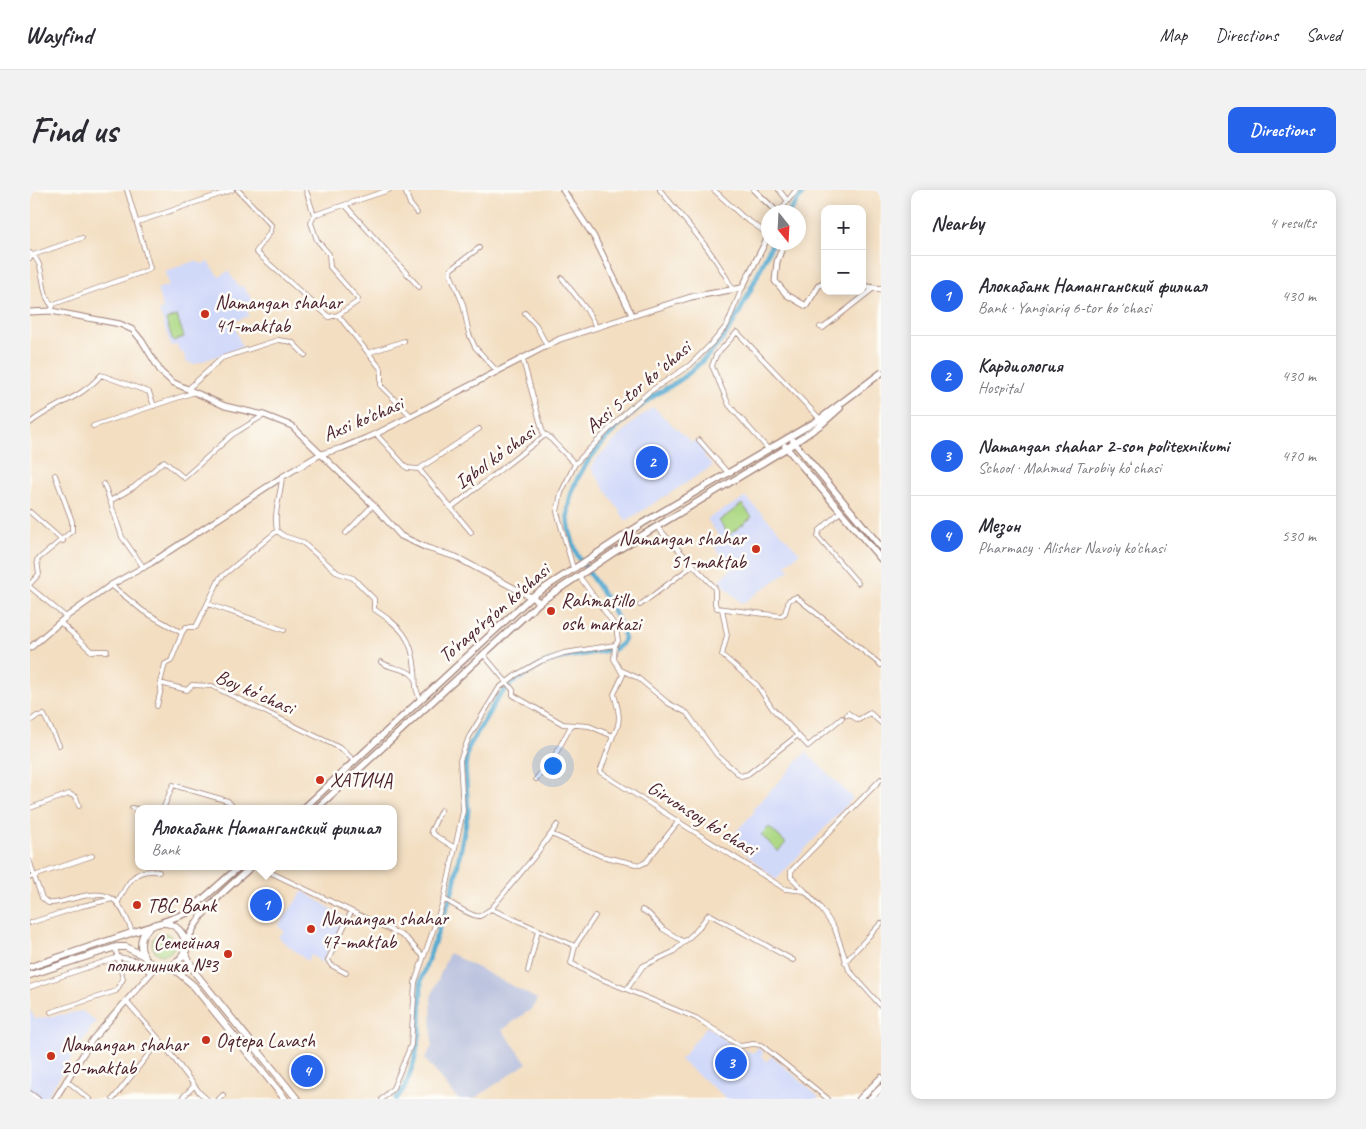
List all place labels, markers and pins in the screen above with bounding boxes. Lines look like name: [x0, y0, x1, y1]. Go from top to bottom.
place label: Namangan shahar 41-maktab: [215, 290, 344, 338]
marker: Namangan shahar 41-maktab: [199, 308, 211, 320]
pin: 2: [636, 443, 668, 481]
place label: Namangan shahar 51-maktab: [619, 526, 748, 574]
marker: Namangan shahar 51-maktab: [750, 543, 762, 555]
place label: Rahmatillo osh markazi: [561, 588, 643, 636]
marker: Rahmatillo osh markazi: [545, 605, 557, 617]
place label: ХАТИЧА: [330, 768, 393, 793]
marker: ХАТИЧА: [314, 774, 326, 786]
pin: 1: [250, 886, 282, 924]
place label: TBC Bank: [147, 893, 218, 918]
marker: TBC Bank: [131, 899, 143, 911]
place label: Namangan shahar 47-maktab: [321, 906, 450, 954]
marker: Namangan shahar 47-maktab: [305, 923, 317, 935]
place label: Семейная поликлиника №3: [106, 930, 220, 978]
marker: Семейная поликлиника №3: [222, 948, 234, 960]
place label: Oqtepa Lavash: [216, 1028, 316, 1053]
place label: Namangan shahar 20-maktab: [61, 1032, 190, 1080]
marker: Oqtepa Lavash: [200, 1034, 212, 1046]
pin: 3: [715, 1044, 747, 1082]
marker: Namangan shahar 20-maktab: [45, 1050, 57, 1062]
pin: 4: [291, 1052, 323, 1090]

